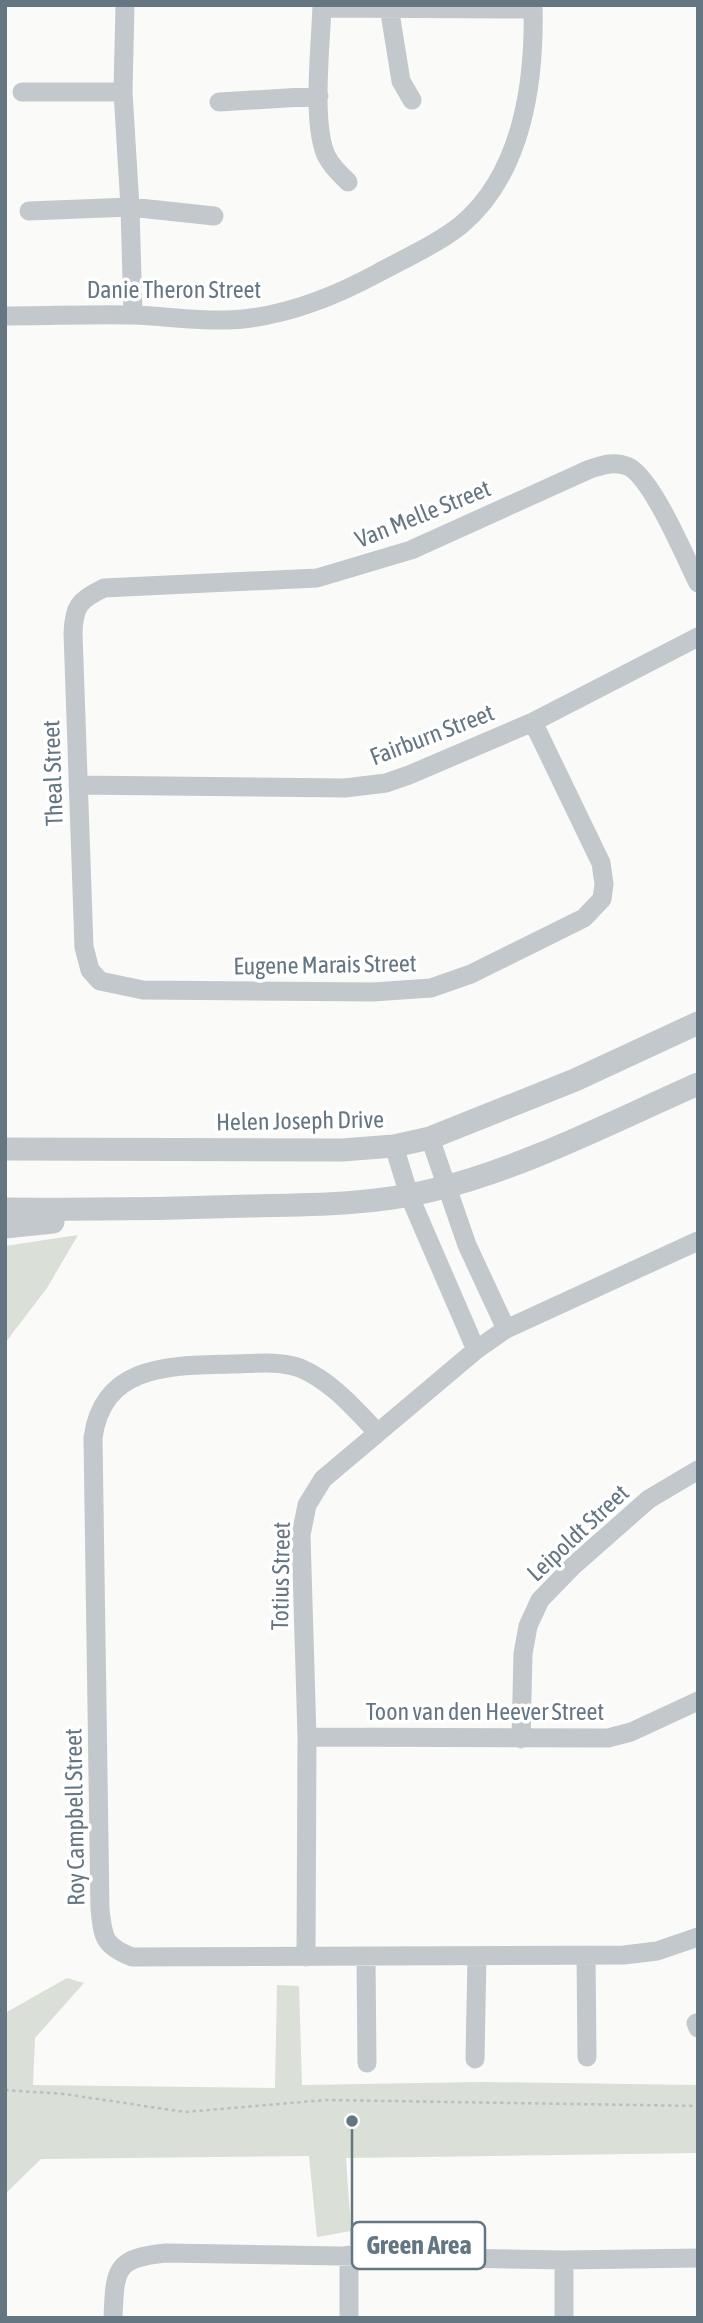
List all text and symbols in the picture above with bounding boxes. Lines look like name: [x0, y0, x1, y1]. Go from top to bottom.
street label: Danie Theron Street: [87, 276, 261, 303]
street label: Van Melle Street: [351, 474, 494, 553]
street label: Fairburn Street: [366, 699, 498, 771]
street label: Theal Street: [37, 719, 68, 826]
street label: Eugene Marais Street: [233, 949, 417, 980]
street label: Helen Joseph Drive: [216, 1106, 384, 1135]
street label: Leipoldt Street: [521, 1479, 634, 1586]
street label: Totius Street: [266, 1521, 295, 1631]
street label: Toon van den Heever Street: [366, 1698, 604, 1725]
street label: Roy Campbell Street: [59, 1728, 90, 1906]
callout: Green Area: [352, 2222, 485, 2269]
text: Green Area: [366, 2230, 472, 2260]

